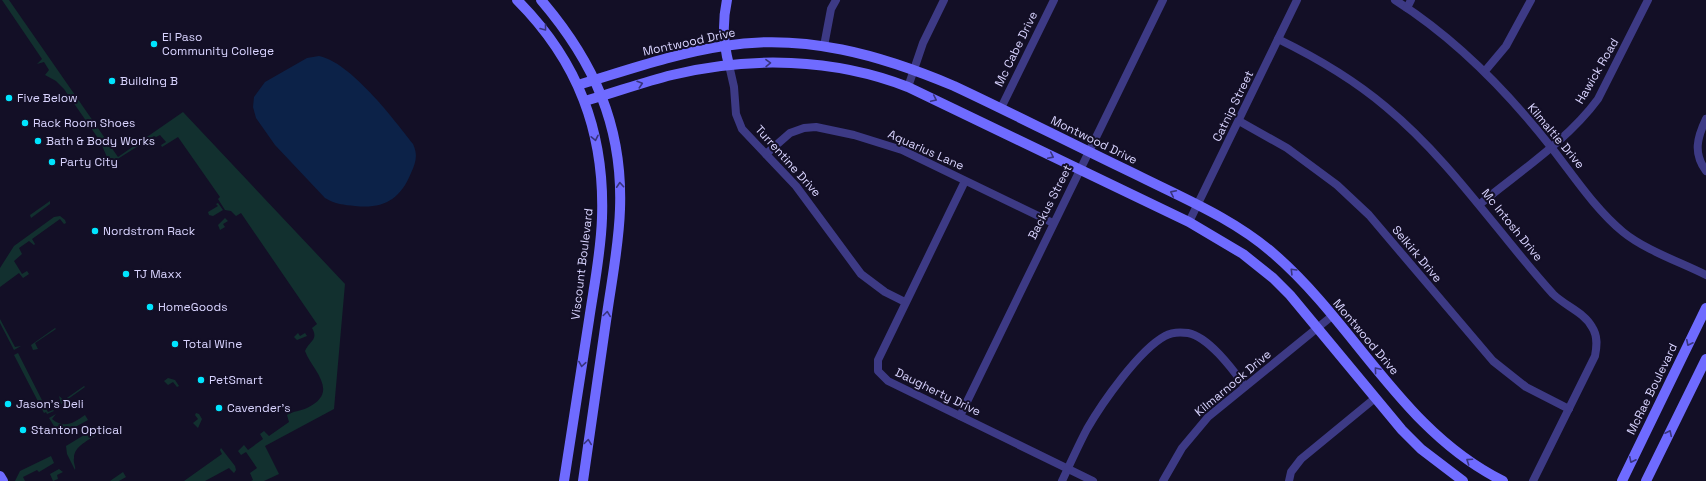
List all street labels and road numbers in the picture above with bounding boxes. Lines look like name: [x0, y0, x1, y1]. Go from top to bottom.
street label: Mc Cabe Drive: [991, 9, 1041, 89]
street label: Montwood Drive: [641, 24, 737, 60]
street label: Hawick Road: [1572, 35, 1622, 107]
street label: Catnip Street: [1209, 68, 1257, 144]
street label: Kilmaltie Drive: [1524, 100, 1588, 172]
street label: Montwood Drive: [1048, 112, 1140, 168]
street label: Turrentine Drive: [751, 122, 825, 200]
street label: Aquarius Lane: [885, 126, 967, 174]
street label: Backus Street: [1024, 162, 1076, 242]
street label: Mc Intosh Drive: [1478, 185, 1546, 265]
street label: Viscount Boulevard: [567, 207, 597, 321]
street label: Selkirk Drive: [1388, 222, 1446, 286]
street label: Montwood Drive: [1330, 296, 1402, 378]
street label: McRae Boulevard: [1623, 341, 1681, 437]
street label: Kilmarnock Drive: [1191, 346, 1275, 420]
street label: Daugherty Drive: [893, 364, 983, 420]

